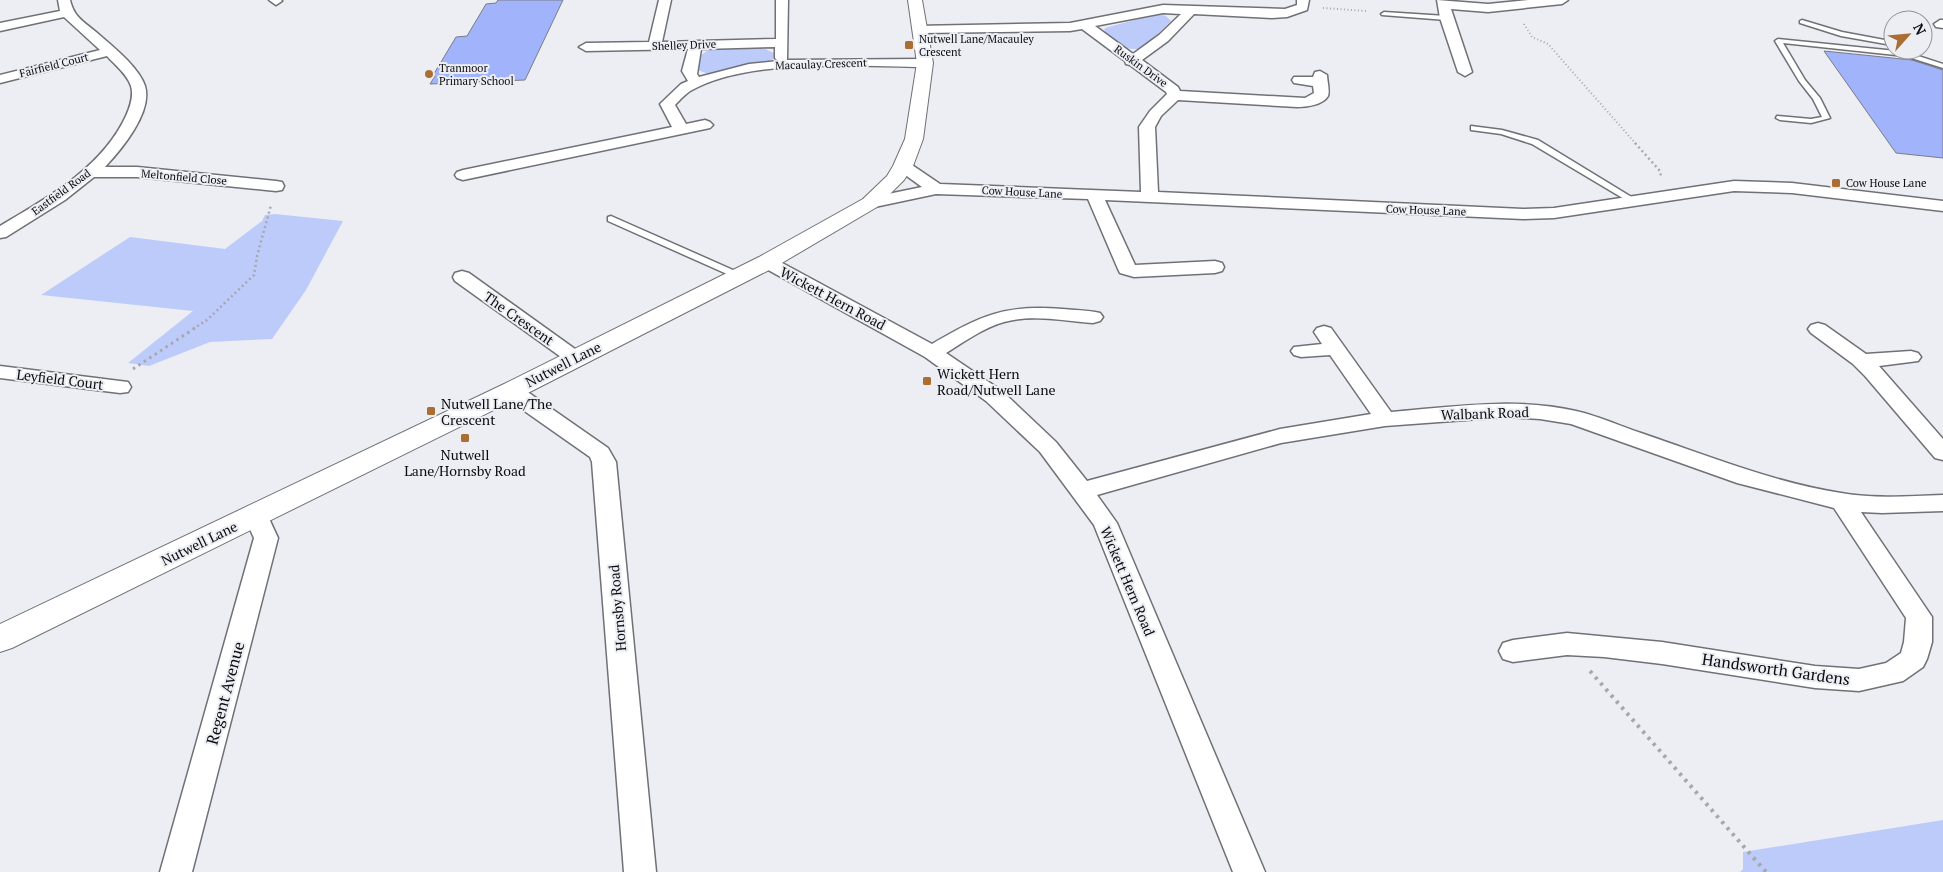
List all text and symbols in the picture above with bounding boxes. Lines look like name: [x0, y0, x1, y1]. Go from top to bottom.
north arrow: [1883, 10, 1933, 60]
text: N: [1909, 20, 1931, 38]
place label: Nutwell Lane/Macauley Crescent: [919, 32, 1034, 59]
street label: Shelley Drive: [652, 37, 717, 53]
marker: Nutwell Lane/Macauley Crescent: [903, 39, 915, 51]
street label: Ruskin Drive: [1112, 42, 1171, 90]
street label: Fairfield Court: [18, 50, 90, 80]
street label: Macaulay Crescent: [775, 55, 867, 73]
place label: Tranmoor Primary School: [439, 61, 514, 88]
marker: Tranmoor Primary School: [423, 68, 435, 80]
street label: Eastfield Road: [29, 166, 93, 218]
street label: Meltonfield Close: [141, 166, 228, 188]
place label: Cow House Lane: [1846, 176, 1927, 190]
marker: Cow House Lane: [1830, 177, 1842, 189]
street label: Cow House Lane: [981, 183, 1063, 201]
street label: Cow House Lane: [1386, 202, 1467, 218]
street label: Wickett Hern Road: [777, 262, 889, 334]
street label: The Crescent: [480, 287, 559, 350]
street label: Nutwell Lane: [522, 337, 604, 391]
street label: Leyfield Court: [15, 364, 105, 394]
place label: Wickett Hern Road/Nutwell Lane: [937, 364, 1056, 399]
marker: Wickett Hern Road/Nutwell Lane: [921, 375, 933, 387]
place label: Nutwell Lane/The Crescent: [441, 394, 552, 429]
street label: Walbank Road: [1441, 402, 1530, 424]
marker: Nutwell Lane/The Crescent: [425, 405, 437, 417]
marker: Nutwell Lane/Hornsby Road: [459, 432, 471, 444]
place label: Nutwell Lane/Hornsby Road: [404, 445, 526, 480]
street label: Nutwell Lane: [158, 516, 240, 570]
street label: Wickett Hern Road: [1096, 523, 1160, 639]
street label: Hornsby Road: [604, 564, 630, 652]
street label: Regent Avenue: [201, 639, 249, 747]
street label: Handsworth Gardens: [1701, 648, 1852, 690]

